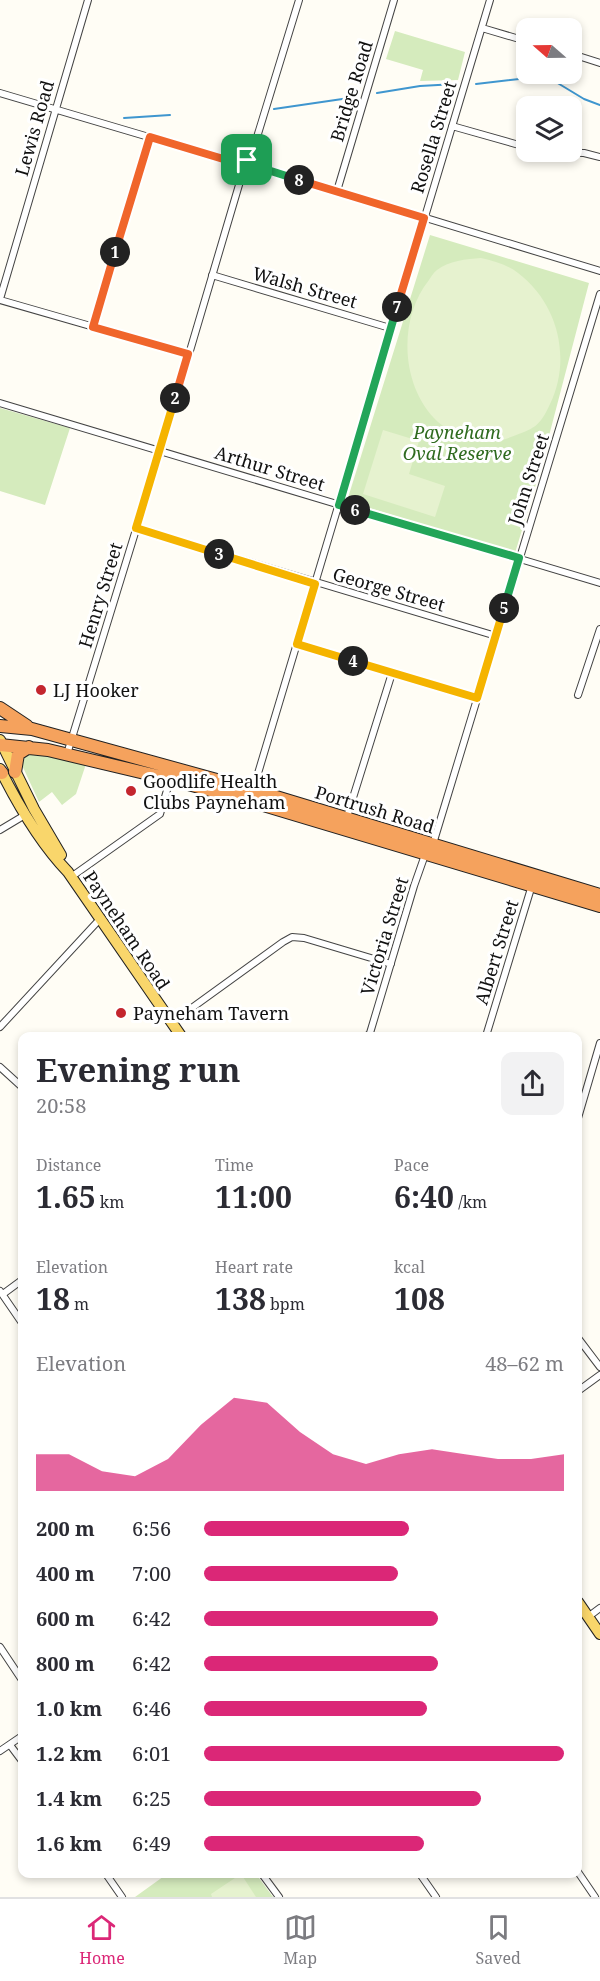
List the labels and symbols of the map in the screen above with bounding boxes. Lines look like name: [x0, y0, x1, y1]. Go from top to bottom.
north arrow: [516, 18, 582, 84]
street label: Bridge Road: [324, 38, 378, 144]
street label: Lewis Road: [9, 77, 59, 179]
street label: Rosella Street: [405, 78, 461, 196]
pin: [221, 134, 272, 185]
pin: 8: [284, 165, 314, 195]
pin: 1: [100, 237, 130, 267]
street label: Walsh Street: [250, 261, 360, 313]
pin: 7: [382, 292, 412, 322]
pin: 2: [160, 383, 190, 413]
park label: Payneham Oval Reserve: [403, 420, 511, 465]
street label: John Street: [502, 430, 554, 529]
street label: Arthur Street: [212, 440, 328, 496]
pin: 6: [340, 495, 370, 525]
street label: Henry Street: [73, 539, 127, 651]
pin: 3: [204, 539, 234, 569]
street label: George Street: [330, 562, 448, 616]
pin: 5: [489, 593, 519, 623]
pin: 4: [338, 646, 368, 676]
place label: LJ Hooker: [53, 678, 139, 702]
marker: LJ Hooker: [34, 683, 48, 697]
place label: Goodlife Health Clubs Payneham: [143, 769, 286, 814]
street label: Portrush Road: [312, 779, 438, 839]
marker: Goodlife Health Clubs Payneham: [124, 784, 138, 798]
street label: Payneham Road: [78, 866, 176, 994]
street label: Victoria Street: [355, 874, 413, 998]
street label: Albert Street: [469, 897, 523, 1007]
place label: Payneham Tavern: [133, 1001, 289, 1025]
marker: Payneham Tavern: [114, 1006, 128, 1020]

